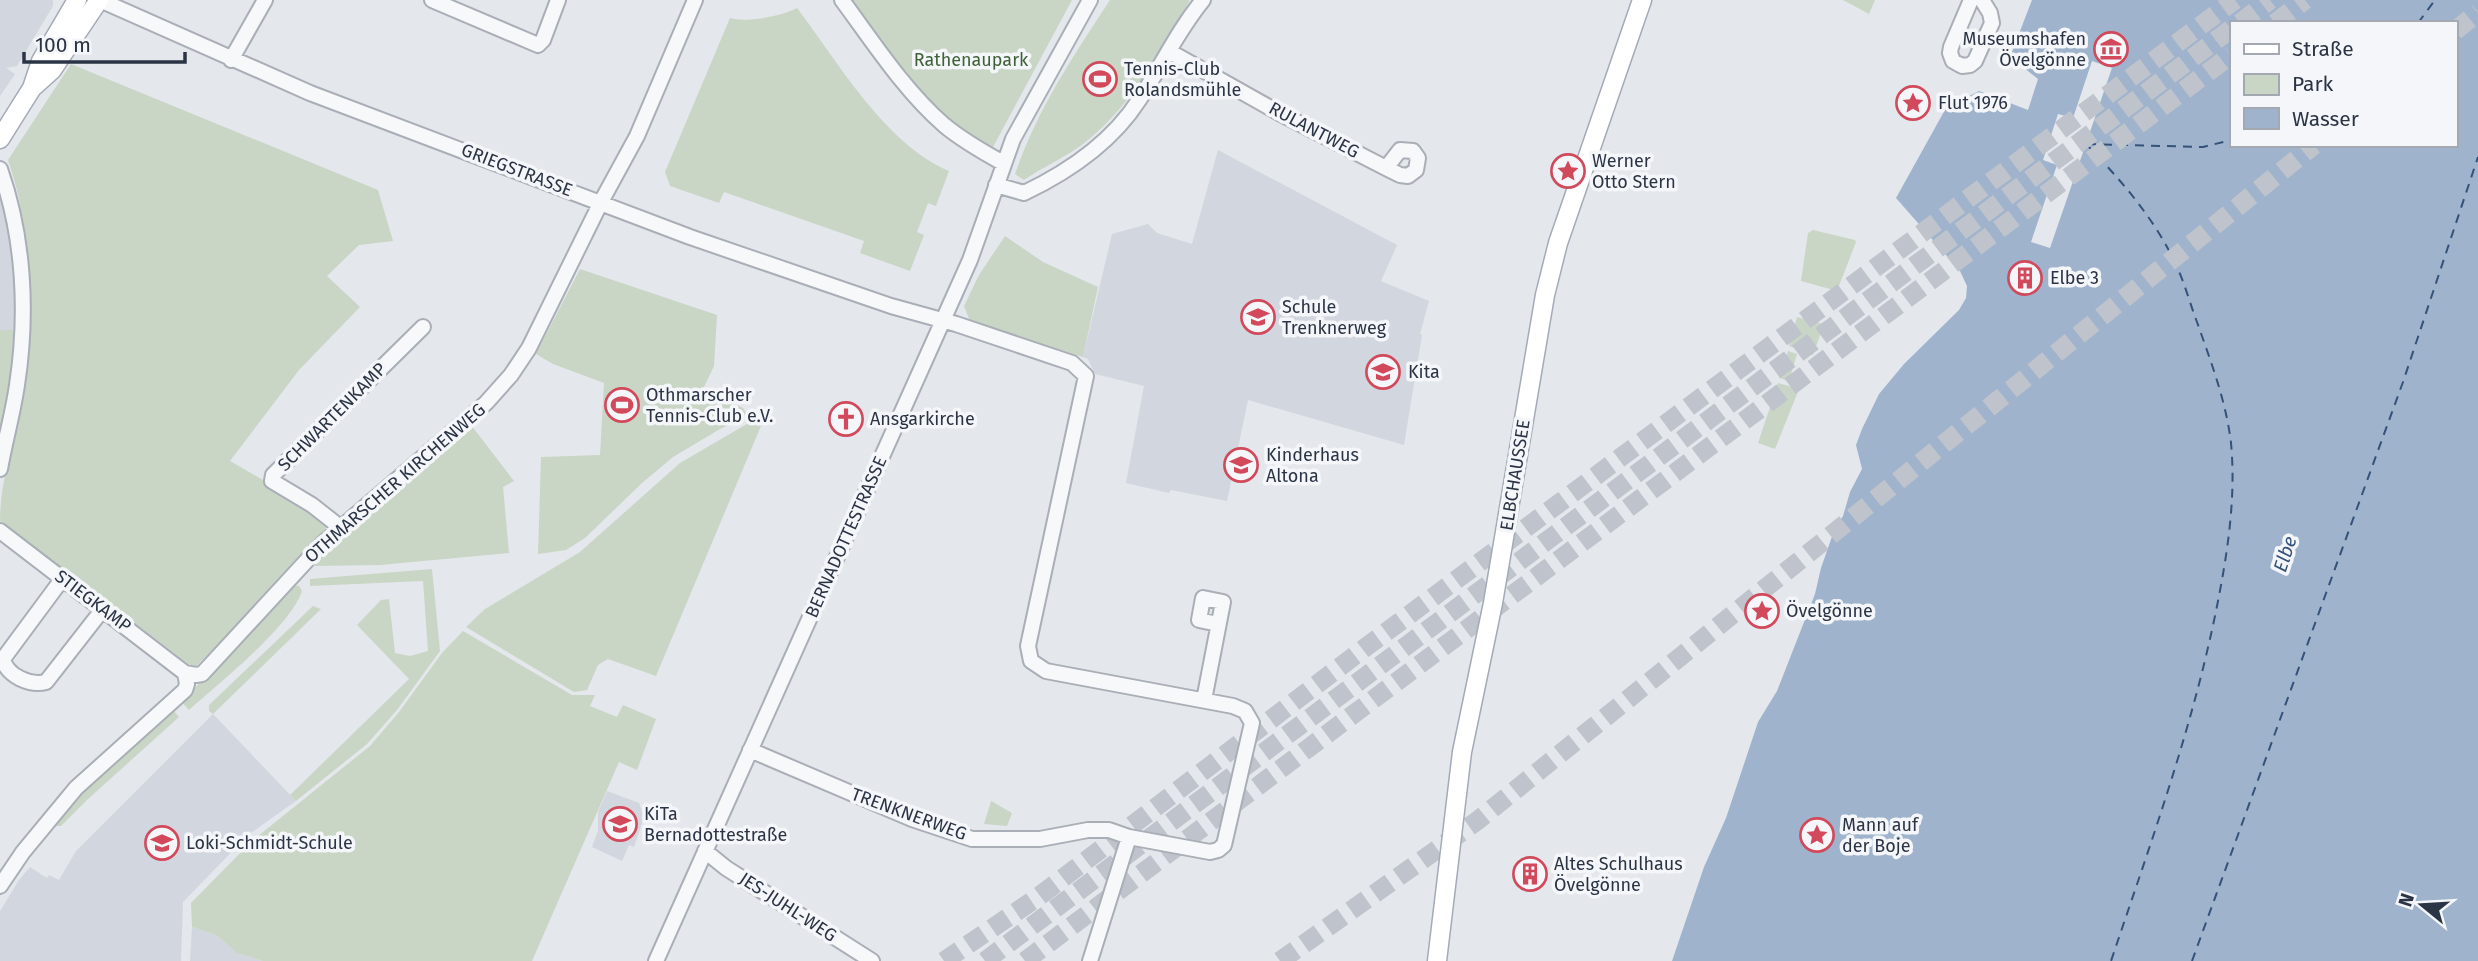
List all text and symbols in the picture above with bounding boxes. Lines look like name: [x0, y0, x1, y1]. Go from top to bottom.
scale bar: [24, 21, 186, 65]
legend: [2230, 21, 2457, 147]
place label: Museumshafen Övelgönne: [1962, 28, 2086, 71]
museum icon: Museumshafen Övelgönne: [2092, 30, 2130, 68]
text: 100 m: [35, 32, 91, 58]
text: Straße: [2292, 36, 2354, 62]
park label: Rathenaupark: [914, 49, 1029, 71]
place label: Tennis-Club Rolandsmühle: [1124, 58, 1241, 101]
sports icon: Tennis-Club Rolandsmühle: [1081, 60, 1119, 98]
text: Park: [2292, 71, 2334, 97]
place icon: Flut 1976: [1894, 84, 1932, 122]
place label: Flut 1976: [1938, 92, 2008, 114]
street label: RULANTWEG: [1265, 97, 1363, 163]
text: Wasser: [2292, 106, 2359, 132]
street label: GRIEGSTRASSE: [458, 139, 576, 201]
place label: Werner Otto Stern: [1592, 150, 1676, 193]
place icon: Werner Otto Stern: [1549, 152, 1587, 190]
building icon: Elbe 3: [2006, 259, 2044, 297]
place label: Elbe 3: [2050, 267, 2099, 289]
place label: Schule Trenknerweg: [1282, 296, 1387, 339]
school or university icon: Schule Trenknerweg: [1239, 298, 1277, 336]
school or university icon: Kita: [1364, 353, 1402, 391]
street label: SCHWARTENKAMP: [273, 358, 391, 476]
place label: Kita: [1408, 361, 1440, 383]
place label: Othmarscher Tennis-Club e.V.: [646, 384, 773, 427]
sports icon: Othmarscher Tennis-Club e.V.: [603, 386, 641, 424]
street label: OTHMARSCHER KIRCHENWEG: [300, 398, 490, 568]
church icon: Ansgarkirche: [827, 400, 865, 438]
place label: Ansgarkirche: [870, 408, 975, 430]
street label: ELBCHAUSSEE: [1495, 418, 1535, 532]
place label: Kinderhaus Altona: [1266, 444, 1359, 487]
school or university icon: Kinderhaus Altona: [1222, 446, 1260, 484]
street label: BERNADOTTESTRASSE: [800, 453, 892, 621]
water label: Elbe: [2268, 533, 2302, 575]
street label: STIEGKAMP: [50, 565, 136, 637]
place icon: Övelgönne: [1743, 592, 1781, 630]
place label: Övelgönne: [1786, 600, 1873, 622]
street label: TRENKNERWEG: [848, 783, 970, 845]
place label: KiTa Bernadottestraße: [644, 803, 787, 846]
school or university icon: KiTa Bernadottestraße: [601, 805, 639, 843]
place label: Mann auf der Boje: [1842, 814, 1920, 857]
place icon: Mann auf der Boje: [1798, 816, 1836, 854]
school or university icon: Loki-Schmidt-Schule: [143, 824, 181, 862]
place label: Loki-Schmidt-Schule: [186, 832, 353, 854]
place label: Altes Schulhaus Övelgönne: [1554, 853, 1683, 896]
building icon: Altes Schulhaus Övelgönne: [1511, 855, 1549, 893]
street label: JES-JUHL-WEG: [735, 867, 841, 947]
north arrow: [2387, 870, 2457, 940]
text: N: [2393, 890, 2419, 909]

